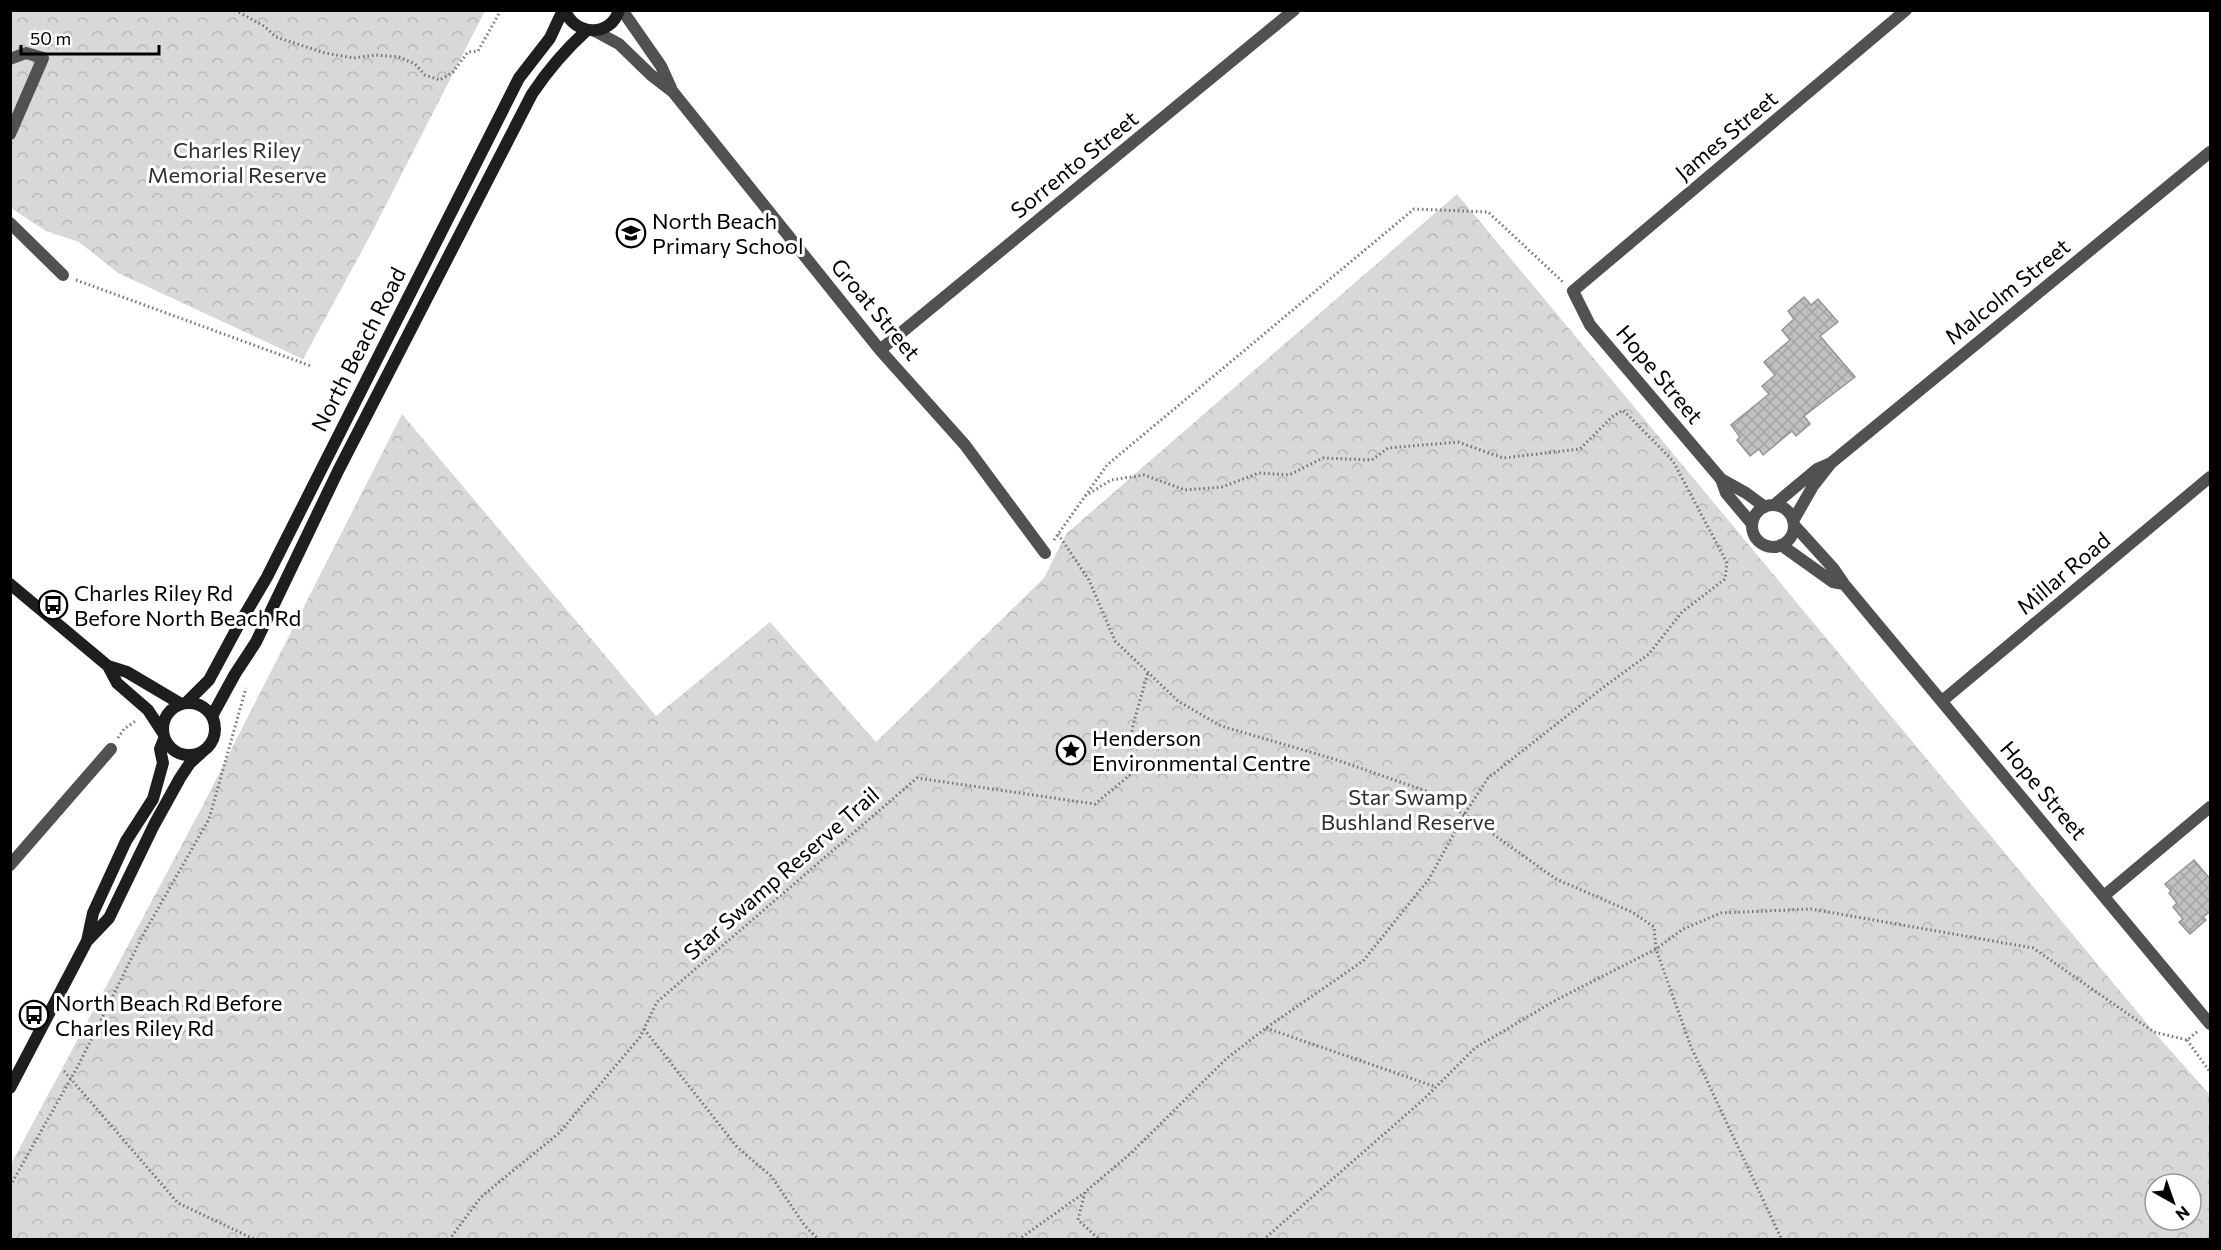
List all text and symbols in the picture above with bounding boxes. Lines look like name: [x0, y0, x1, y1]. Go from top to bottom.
scale bar: [21, 18, 159, 56]
text: 50 m: [30, 27, 71, 49]
street label: James Street: [1669, 84, 1783, 186]
street label: Sorrento Street: [1005, 104, 1143, 224]
park label: Charles Riley Memorial Reserve: [147, 136, 327, 188]
place label: North Beach Primary School: [652, 207, 804, 259]
school or university icon: North Beach Primary School: [615, 217, 647, 249]
street label: Malcolm Street: [1939, 232, 2075, 350]
street label: Groat Street: [826, 253, 926, 365]
street label: North Beach Road: [305, 262, 411, 436]
street label: Hope Street: [1611, 319, 1709, 429]
street label: Millar Road: [2011, 526, 2115, 620]
place label: Charles Riley Rd Before North Beach Rd: [74, 579, 301, 631]
bus stop icon: Charles Riley Rd Before North Beach Rd: [37, 589, 69, 621]
place label: Henderson Environmental Centre: [1092, 724, 1311, 776]
place icon: Henderson Environmental Centre: [1055, 734, 1087, 766]
street label: Hope Street: [1995, 735, 2093, 845]
street label: Star Swamp Reserve Trail: [678, 781, 884, 965]
park label: Star Swamp Bushland Reserve: [1321, 783, 1495, 835]
place label: North Beach Rd Before Charles Riley Rd: [55, 989, 282, 1041]
bus stop icon: North Beach Rd Before Charles Riley Rd: [18, 999, 50, 1031]
north arrow: [2143, 1172, 2203, 1232]
text: N: [2172, 1203, 2194, 1225]

